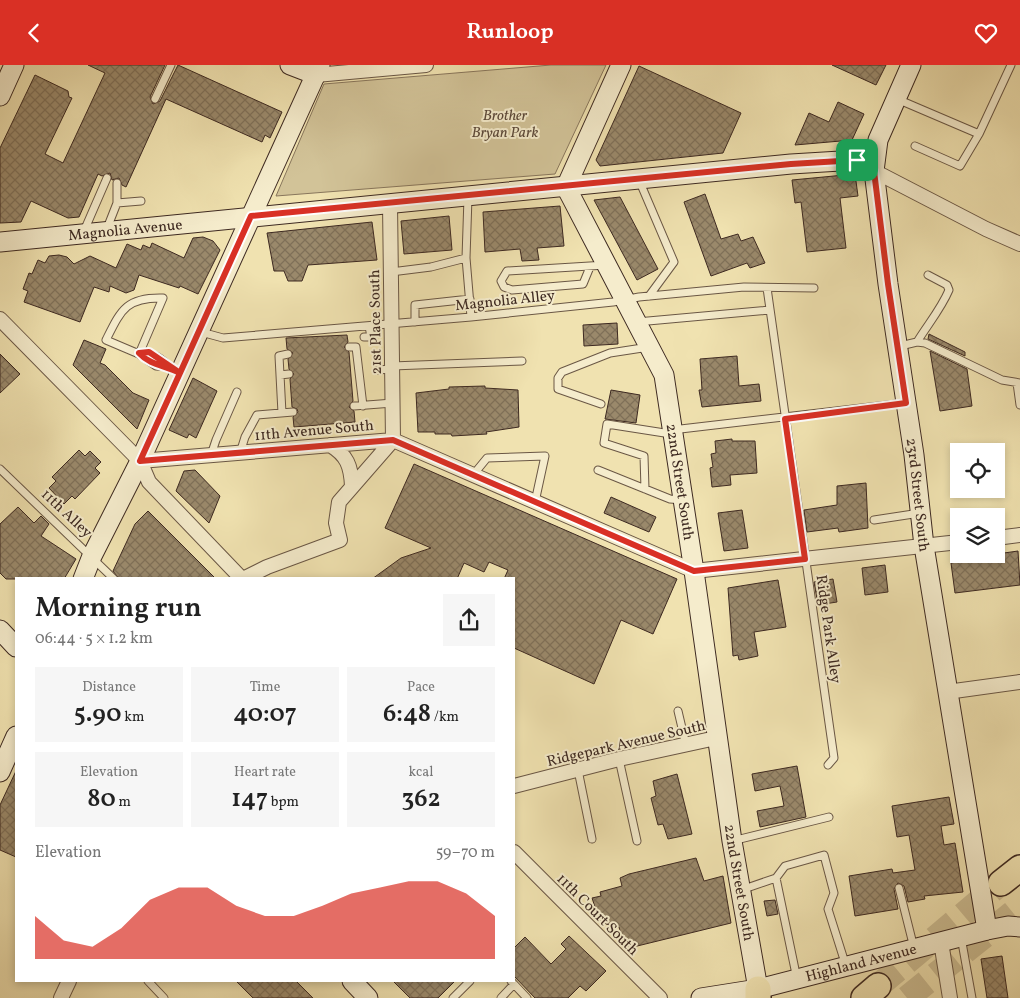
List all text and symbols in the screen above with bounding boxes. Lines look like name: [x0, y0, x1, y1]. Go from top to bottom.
text: Runloop: [466, 17, 554, 48]
icon: back: [20, 19, 48, 47]
icon: heart: [972, 19, 1000, 47]
park label: Brother Bryan Park: [471, 106, 539, 144]
pin: [836, 139, 878, 181]
icon: arrive: [843, 146, 871, 174]
street label: Magnolia Avenue: [67, 215, 184, 247]
street label: 21st Place South: [365, 269, 388, 375]
street label: Magnolia Alley: [454, 286, 556, 317]
street label: 11th Avenue South: [254, 416, 375, 447]
street label: 22nd Street South: [660, 422, 698, 542]
street label: 23rd Street South: [900, 437, 934, 554]
map controls: [950, 443, 1005, 563]
button: locate: [950, 443, 1005, 498]
street label: 11th Alley: [36, 485, 96, 543]
button: layers: [950, 508, 1005, 563]
street label: Ridge Park Alley: [810, 574, 846, 685]
text: Morning run: [35, 589, 202, 628]
button: share: [443, 594, 495, 646]
text: 06:44 · 5 × 1.2 km: [35, 628, 153, 650]
text: Distance: [82, 678, 136, 697]
text: Time: [250, 678, 280, 697]
text: Pace: [407, 678, 435, 697]
text: 5.90: [74, 697, 121, 732]
text: 40:07: [233, 697, 297, 732]
text: 6:48: [383, 697, 431, 732]
text: km: [121, 708, 144, 727]
text: /km: [431, 708, 459, 727]
street label: Ridgepark Avenue South: [545, 716, 708, 773]
text: Elevation: [80, 763, 138, 782]
text: Heart rate: [234, 763, 296, 782]
text: kcal: [409, 763, 433, 782]
text: 80: [87, 782, 116, 817]
text: 147: [231, 782, 268, 817]
text: 362: [401, 782, 441, 817]
text: m: [116, 793, 131, 812]
text: bpm: [268, 793, 299, 812]
street label: 22nd Street South: [718, 823, 758, 943]
text: Elevation: [35, 842, 102, 864]
text: 59–70 m: [436, 842, 495, 864]
street label: 11th Court South: [551, 869, 643, 961]
street label: Highland Avenue: [803, 940, 919, 988]

